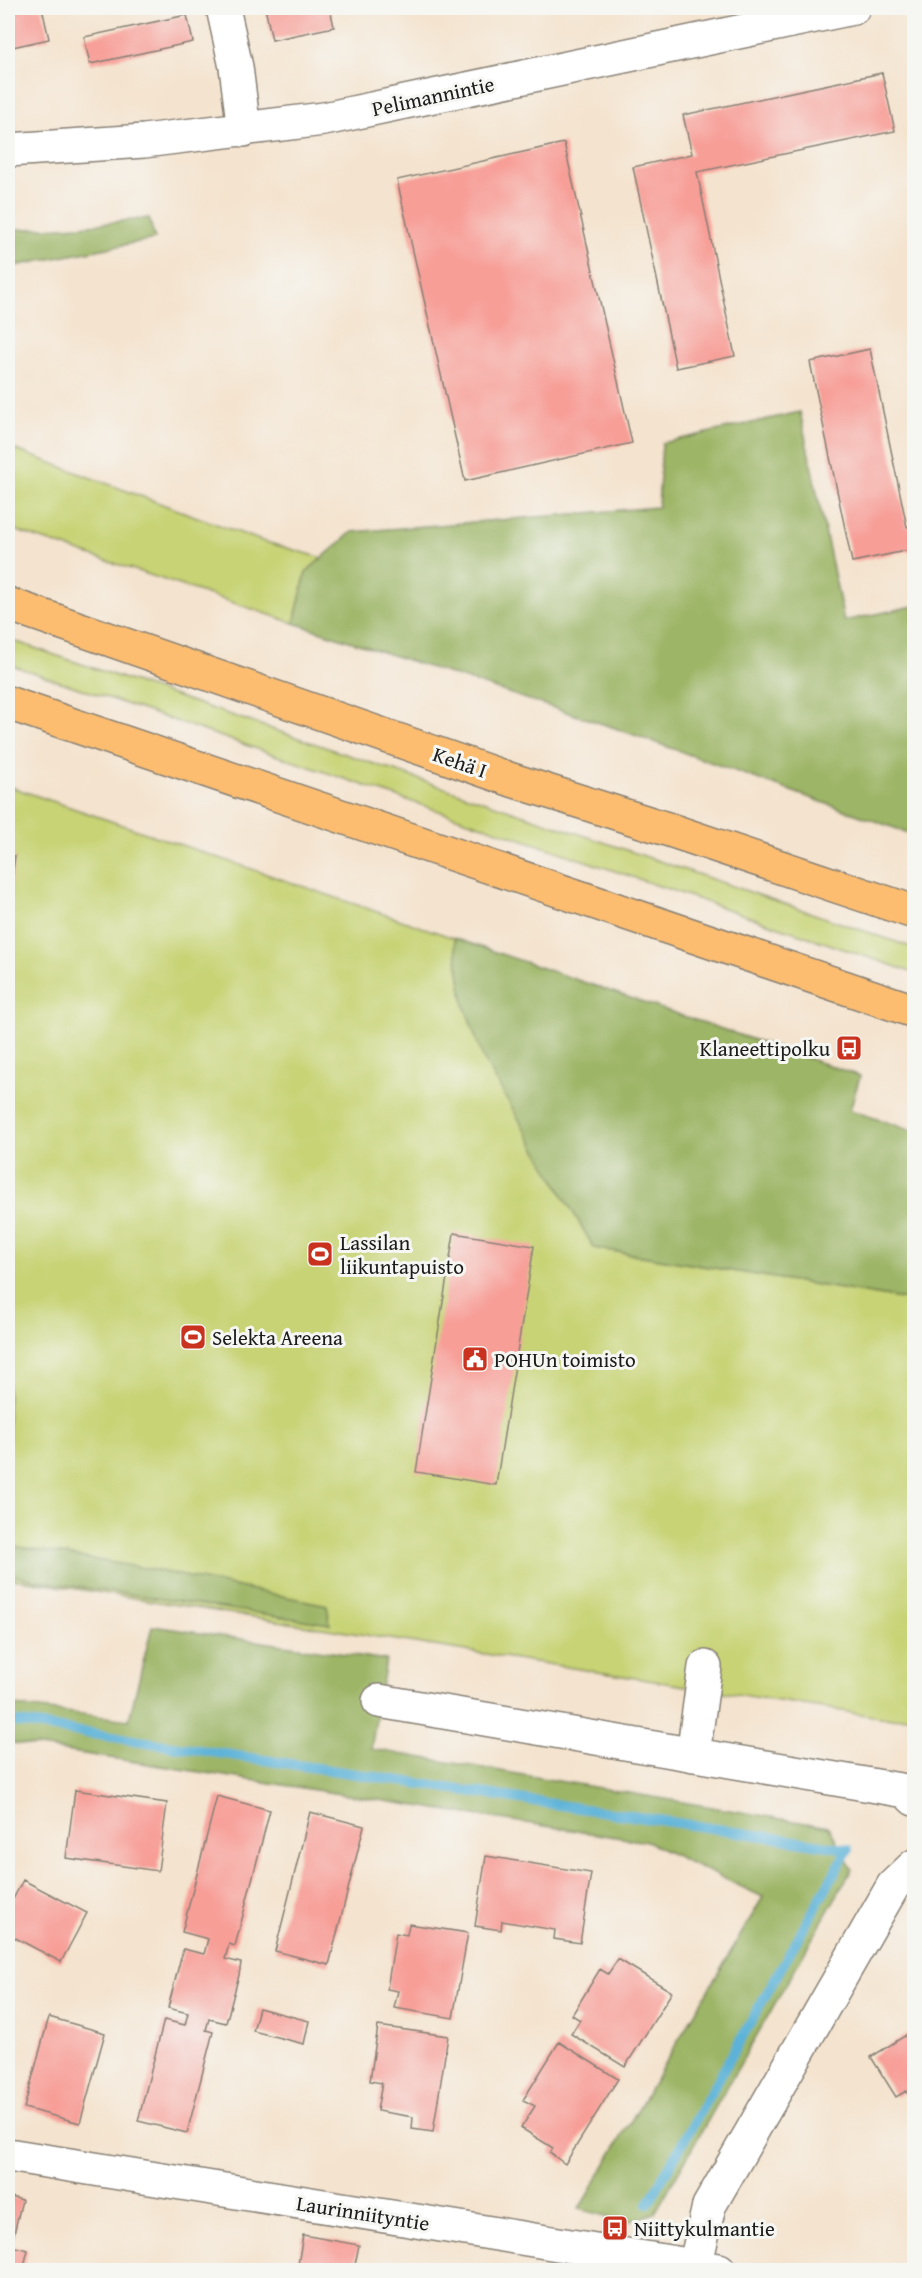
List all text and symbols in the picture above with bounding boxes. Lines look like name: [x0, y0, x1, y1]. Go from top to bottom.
street label: Pelimannintie: [369, 68, 497, 124]
street label: Kehä I: [429, 738, 491, 786]
place label: Klaneettipolku: [700, 1033, 831, 1064]
bus stop icon: Klaneettipolku: [834, 1033, 864, 1063]
place label: Lassilan liikuntapuisto: [340, 1227, 464, 1282]
sports icon: Lassilan liikuntapuisto: [305, 1239, 335, 1269]
sports icon: Selekta Areena: [178, 1322, 208, 1352]
place label: Selekta Areena: [212, 1322, 343, 1353]
public building icon: POHUn toimisto: [460, 1344, 490, 1374]
place label: POHUn toimisto: [494, 1344, 636, 1375]
street label: Laurinniityntie: [294, 2187, 432, 2239]
bus stop icon: Niittykulmantie: [600, 2213, 630, 2243]
place label: Niittykulmantie: [634, 2213, 775, 2244]

